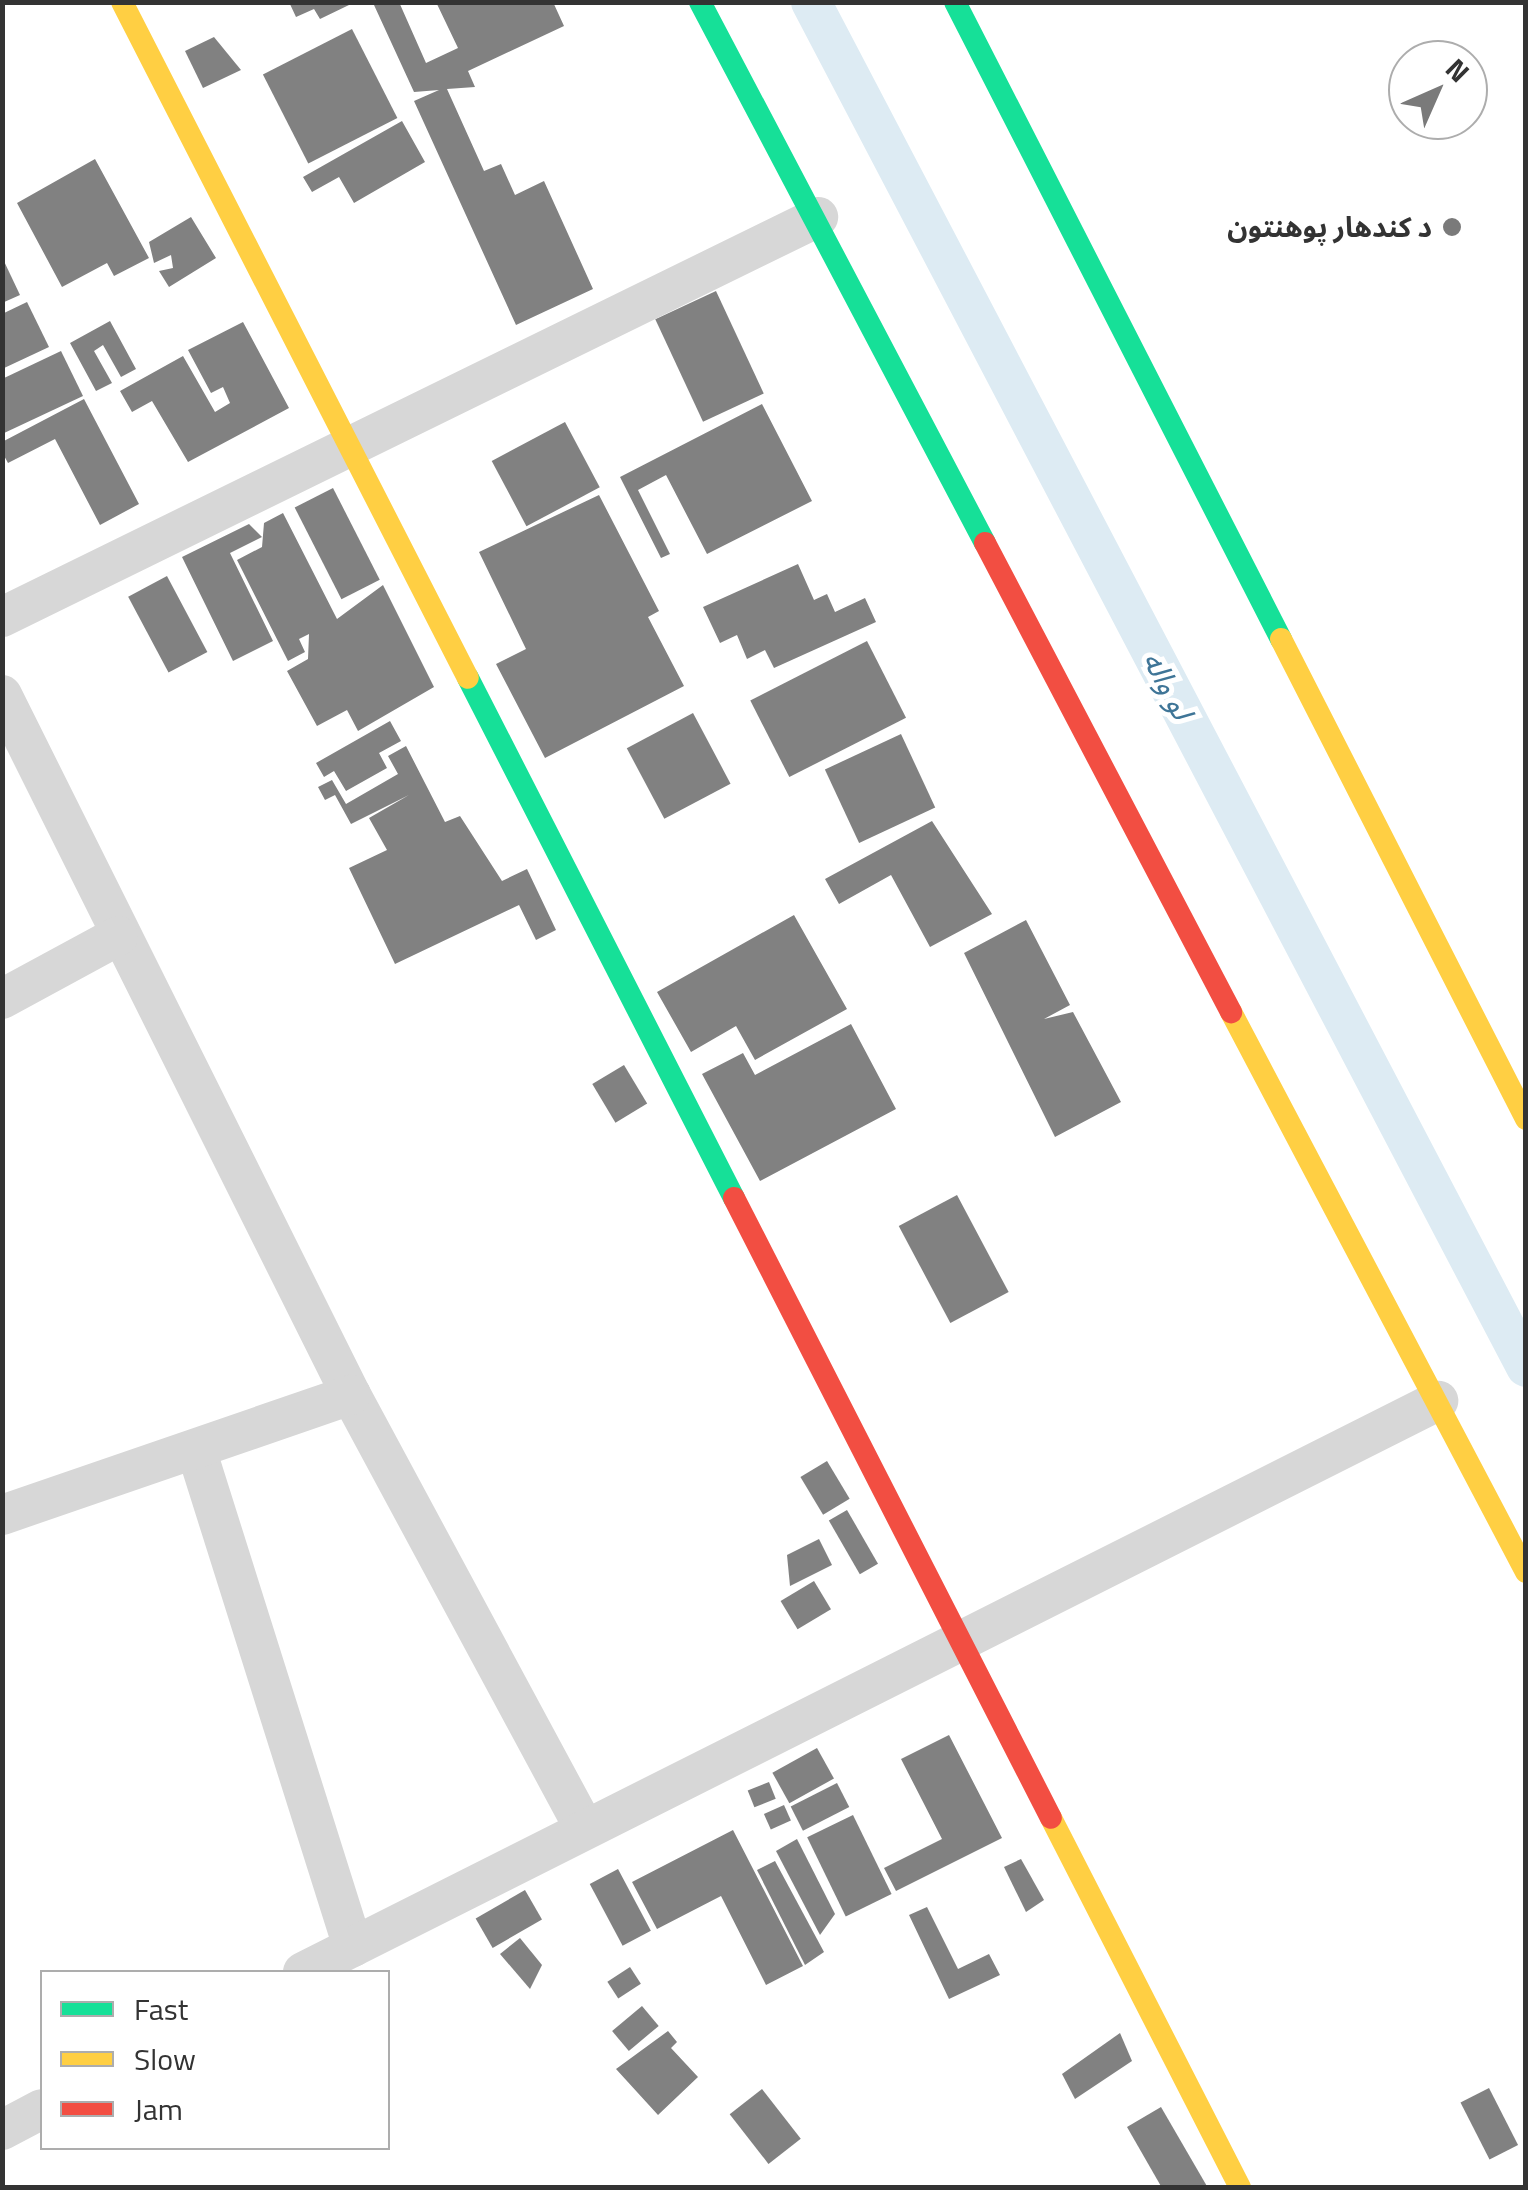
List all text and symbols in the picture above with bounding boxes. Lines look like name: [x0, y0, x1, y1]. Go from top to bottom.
north arrow: [1388, 40, 1488, 140]
text: N: [1436, 48, 1480, 92]
place label: د کندهار پوهنتون: [1227, 210, 1432, 244]
marker: د کندهار پوهنتون: [1441, 216, 1463, 238]
water label: لو واله: [1135, 645, 1201, 725]
legend: [40, 1970, 390, 2150]
text: Fast: [134, 1986, 188, 2032]
text: Slow: [134, 2036, 196, 2082]
text: Jam: [134, 2086, 183, 2132]

